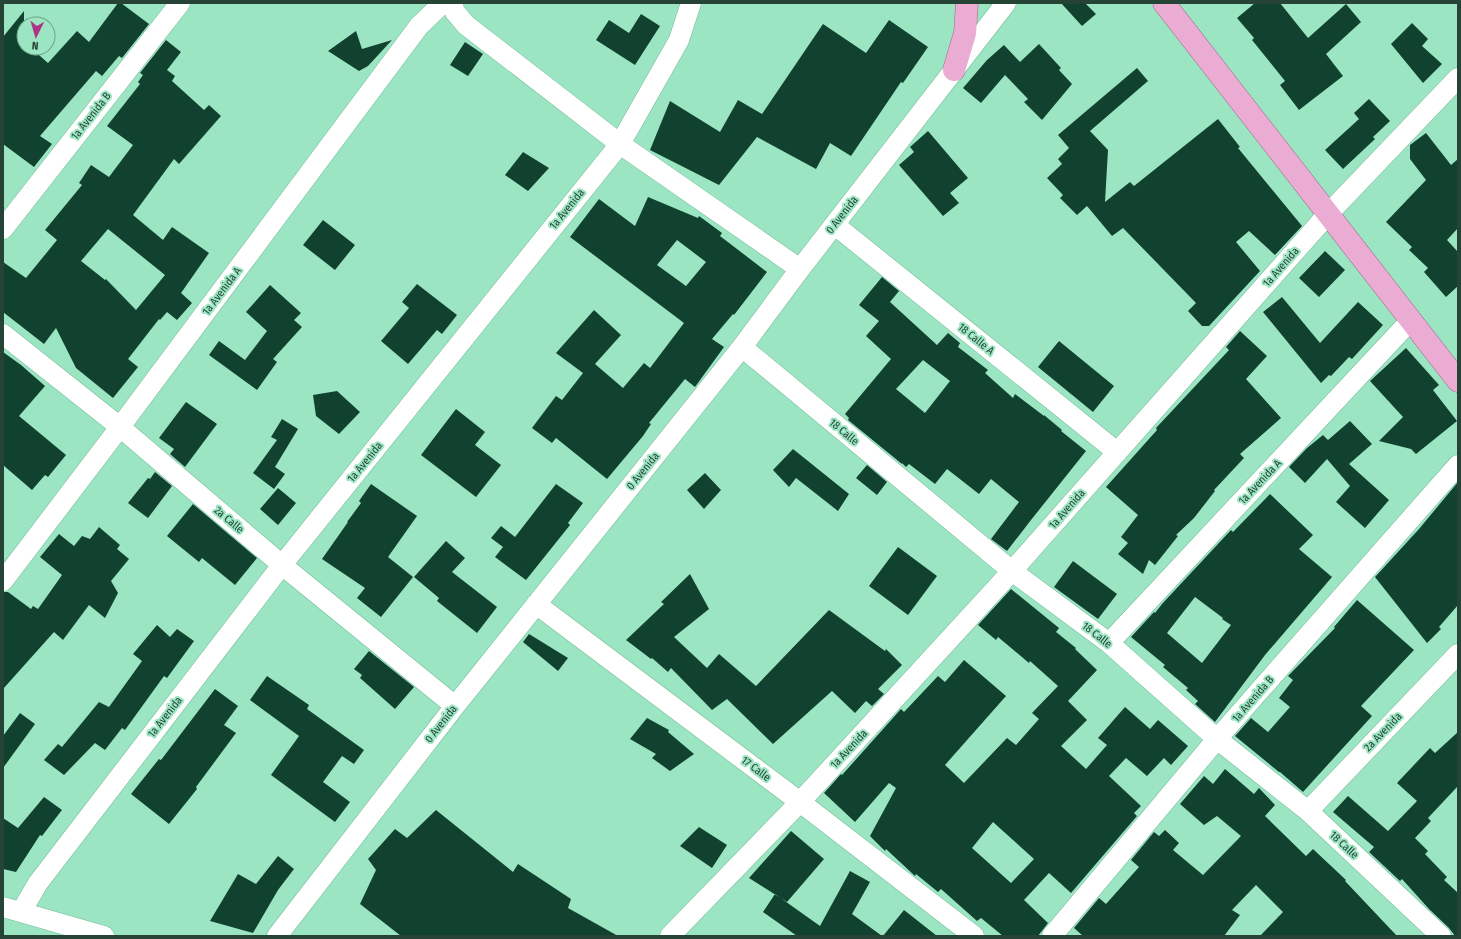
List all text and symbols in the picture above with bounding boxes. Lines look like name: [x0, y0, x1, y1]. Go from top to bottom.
north arrow: [16, 16, 56, 56]
text: N: [31, 39, 39, 52]
street label: 1a Avenida B: [68, 90, 114, 142]
street label: 1a Avenida: [547, 186, 587, 232]
street label: 0 Avenida: [823, 194, 861, 236]
street label: 1a Avenida: [1260, 245, 1302, 289]
street label: 1a Avenida A: [200, 264, 244, 317]
street label: 18 Calle A: [955, 321, 997, 358]
street label: 18 Calle: [827, 416, 861, 448]
street label: 1a Avenida: [345, 439, 385, 485]
street label: 0 Avenida: [624, 450, 662, 492]
street label: 1a Avenida A: [1236, 457, 1284, 507]
street label: 1a Avenida: [1046, 487, 1088, 531]
street label: 2a Calle: [212, 504, 246, 536]
street label: 18 Calle: [1079, 619, 1115, 651]
street label: 1a Avenida B: [1229, 673, 1277, 725]
street label: 1a Avenida: [145, 694, 185, 740]
street label: 0 Avenida: [422, 703, 460, 745]
street label: 2a Avenida: [1361, 710, 1405, 754]
street label: 1a Avenida: [828, 727, 870, 771]
street label: 17 Calle: [739, 754, 773, 784]
street label: 18 Calle: [1327, 829, 1361, 861]

